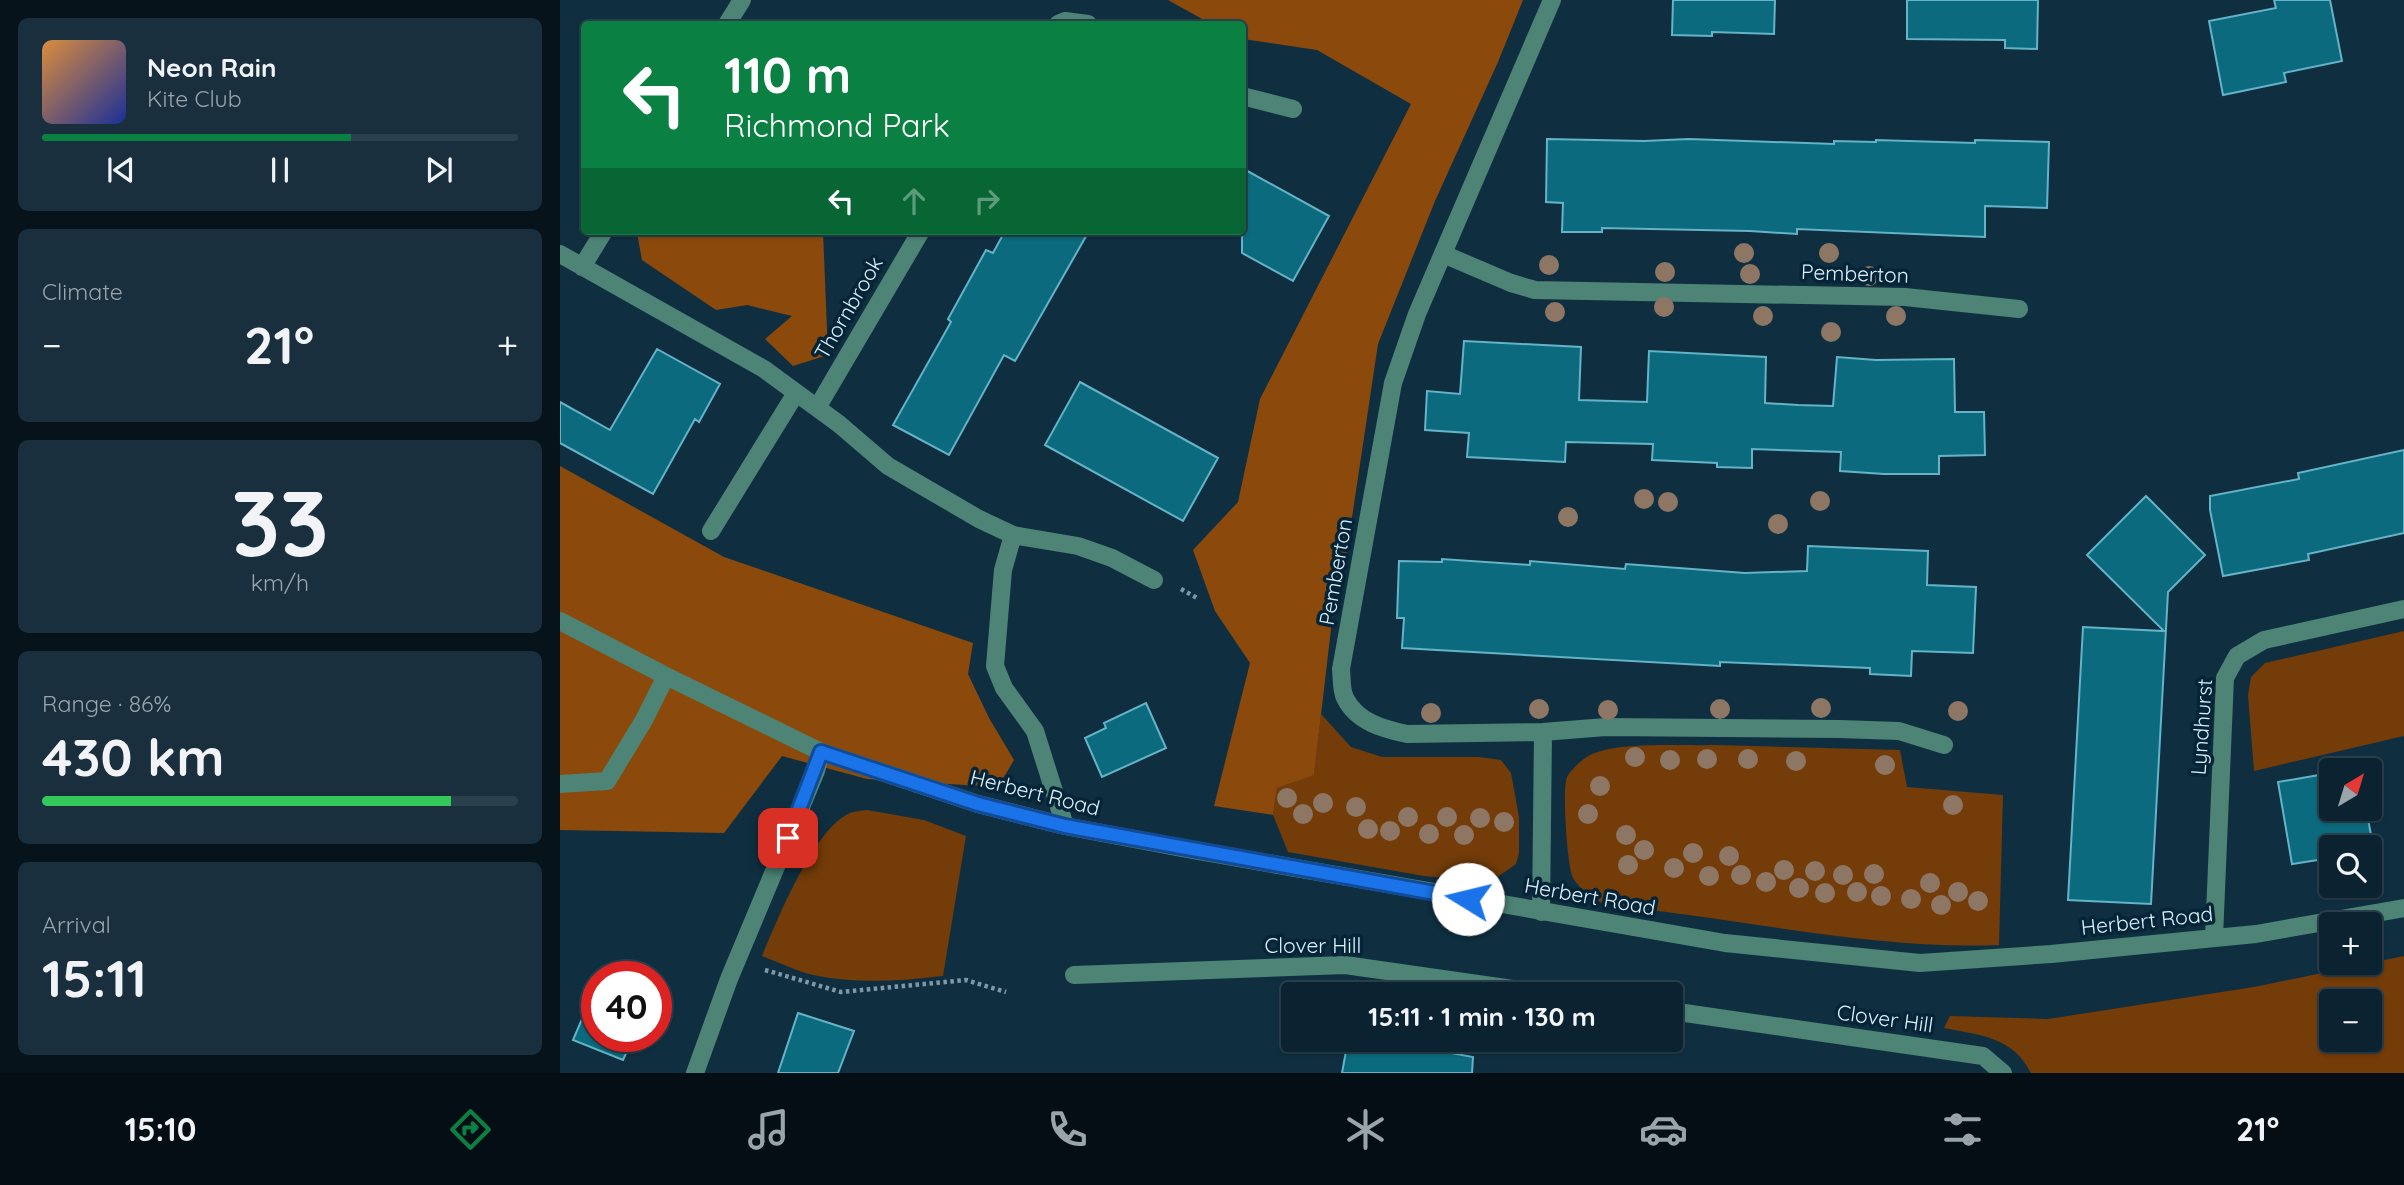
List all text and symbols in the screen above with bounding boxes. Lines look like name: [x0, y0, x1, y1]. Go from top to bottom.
text: 110 m: [724, 44, 851, 105]
icon: left: [609, 49, 700, 140]
text: Neon Rain: [147, 51, 276, 84]
text: Kite Club: [147, 84, 242, 113]
text: Richmond Park: [724, 105, 950, 145]
icon: previous: [102, 151, 140, 189]
icon: pause: [261, 151, 299, 189]
icon: next: [420, 151, 458, 189]
icon: left: [822, 182, 860, 220]
icon: ahead: [895, 182, 933, 220]
icon: right: [968, 182, 1006, 220]
street label: Thornbrook: [808, 251, 888, 364]
street label: Pemberton: [1801, 258, 1909, 288]
text: Climate: [42, 277, 123, 306]
text: 21°: [244, 312, 314, 377]
text: −: [42, 321, 62, 369]
text: +: [497, 321, 518, 369]
text: 33: [231, 465, 329, 579]
street label: Pemberton: [1313, 516, 1357, 627]
text: km/h: [251, 568, 309, 597]
street label: Lyndhurst: [2185, 678, 2217, 776]
text: Range · 86%: [42, 689, 171, 718]
text: 430 km: [42, 724, 225, 789]
north arrow: [2319, 758, 2382, 821]
map controls: [2319, 758, 2382, 1052]
street label: Herbert Road: [968, 763, 1103, 821]
pin: [758, 808, 818, 868]
icon: arrive: [769, 819, 807, 857]
button: search: [2319, 835, 2382, 898]
position arrow: [1431, 862, 1505, 936]
street label: Herbert Road: [1523, 872, 1658, 920]
street label: Herbert Road: [2080, 900, 2214, 940]
text: Arrival: [42, 910, 111, 939]
button: +: [2319, 912, 2382, 975]
street label: Clover Hill: [1265, 932, 1361, 958]
text: 15:11: [42, 945, 147, 1010]
speed limit sign: 40: [581, 961, 672, 1052]
button: −: [2319, 989, 2382, 1052]
street label: Clover Hill: [1835, 998, 1935, 1038]
text: 15:11 · 1 min · 130 m: [1368, 1000, 1596, 1033]
icon: directions: [446, 1105, 495, 1154]
icon: music: [744, 1105, 793, 1154]
icon: phone: [1043, 1105, 1092, 1154]
icon: climate: [1341, 1105, 1390, 1154]
icon: car: [1639, 1105, 1688, 1154]
icon: filters: [1938, 1105, 1987, 1154]
text: 15:10: [125, 1109, 196, 1149]
text: 21°: [2236, 1109, 2279, 1149]

